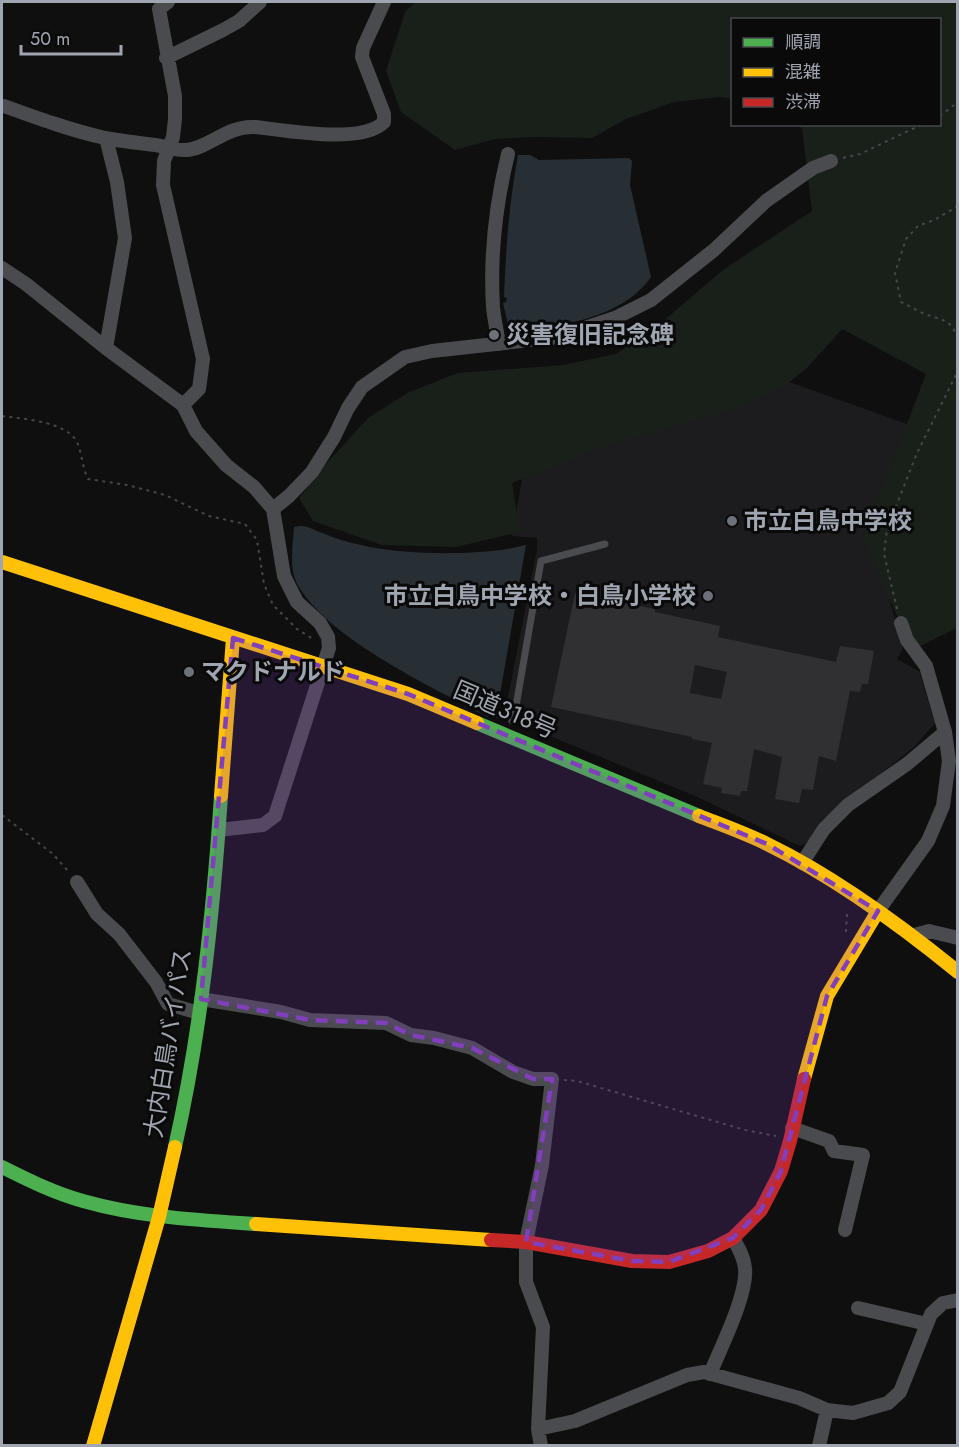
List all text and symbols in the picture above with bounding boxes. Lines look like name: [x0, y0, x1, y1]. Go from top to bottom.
scale bar: [21, 18, 122, 56]
legend: [731, 18, 941, 126]
text: 50 m: [30, 26, 70, 52]
text: 順調: [785, 29, 821, 55]
text: 混雑: [785, 59, 821, 85]
text: 渋滞: [785, 89, 821, 115]
place label: 災害復旧記念碑: [506, 317, 674, 352]
marker: 災害復旧記念碑: [487, 328, 501, 342]
place label: 市立白鳥中学校: [744, 503, 912, 538]
marker: 市立白鳥中学校: [725, 514, 739, 528]
place label: 市立白鳥中学校・白鳥小学校: [384, 578, 696, 613]
marker: 市立白鳥中学校・白鳥小学校: [701, 589, 715, 603]
place label: マクドナルド: [201, 654, 345, 689]
marker: マクドナルド: [182, 665, 196, 679]
street label: 国道318号: [448, 672, 562, 747]
street label: 大内白鳥バイパス: [135, 946, 200, 1140]

